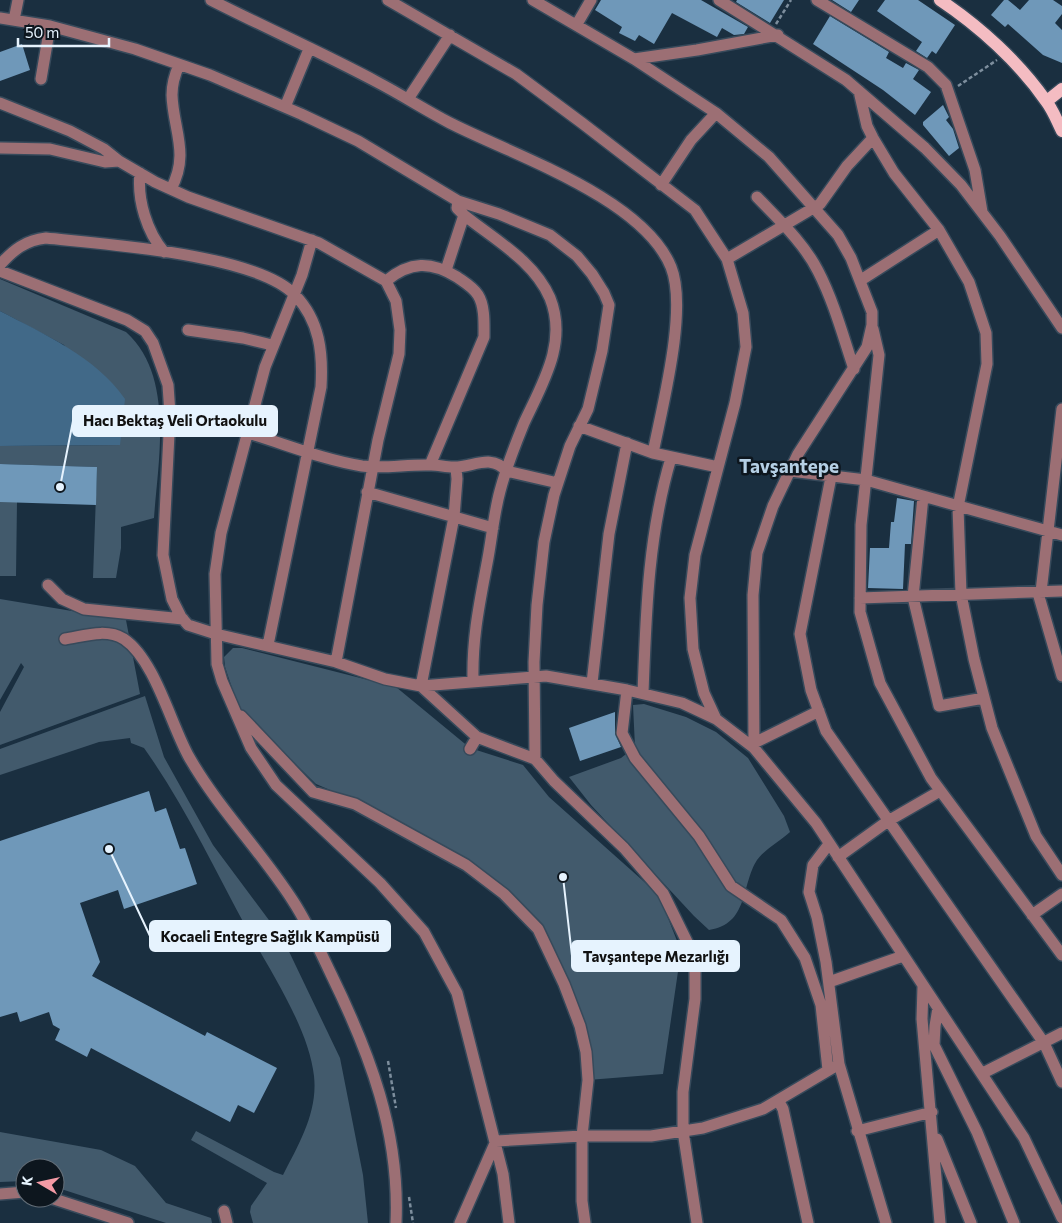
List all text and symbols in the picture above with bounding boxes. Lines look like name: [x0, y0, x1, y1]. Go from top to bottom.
scale bar: [18, 15, 109, 47]
text: 50 m: [25, 23, 59, 41]
callout: Hacı Bektaş Veli Ortaokulu: [73, 406, 277, 436]
text: Hacı Bektaş Veli Ortaokulu: [83, 411, 267, 429]
district label: Tavşantepe: [739, 454, 839, 477]
callout: Kocaeli Entegre Sağlık Kampüsü: [150, 921, 390, 951]
text: Kocaeli Entegre Sağlık Kampüsü: [160, 927, 380, 945]
callout: Tavşantepe Mezarlığı: [572, 941, 739, 971]
text: Tavşantepe Mezarlığı: [583, 947, 729, 965]
north arrow: [15, 1158, 65, 1208]
text: K: [18, 1175, 36, 1187]

